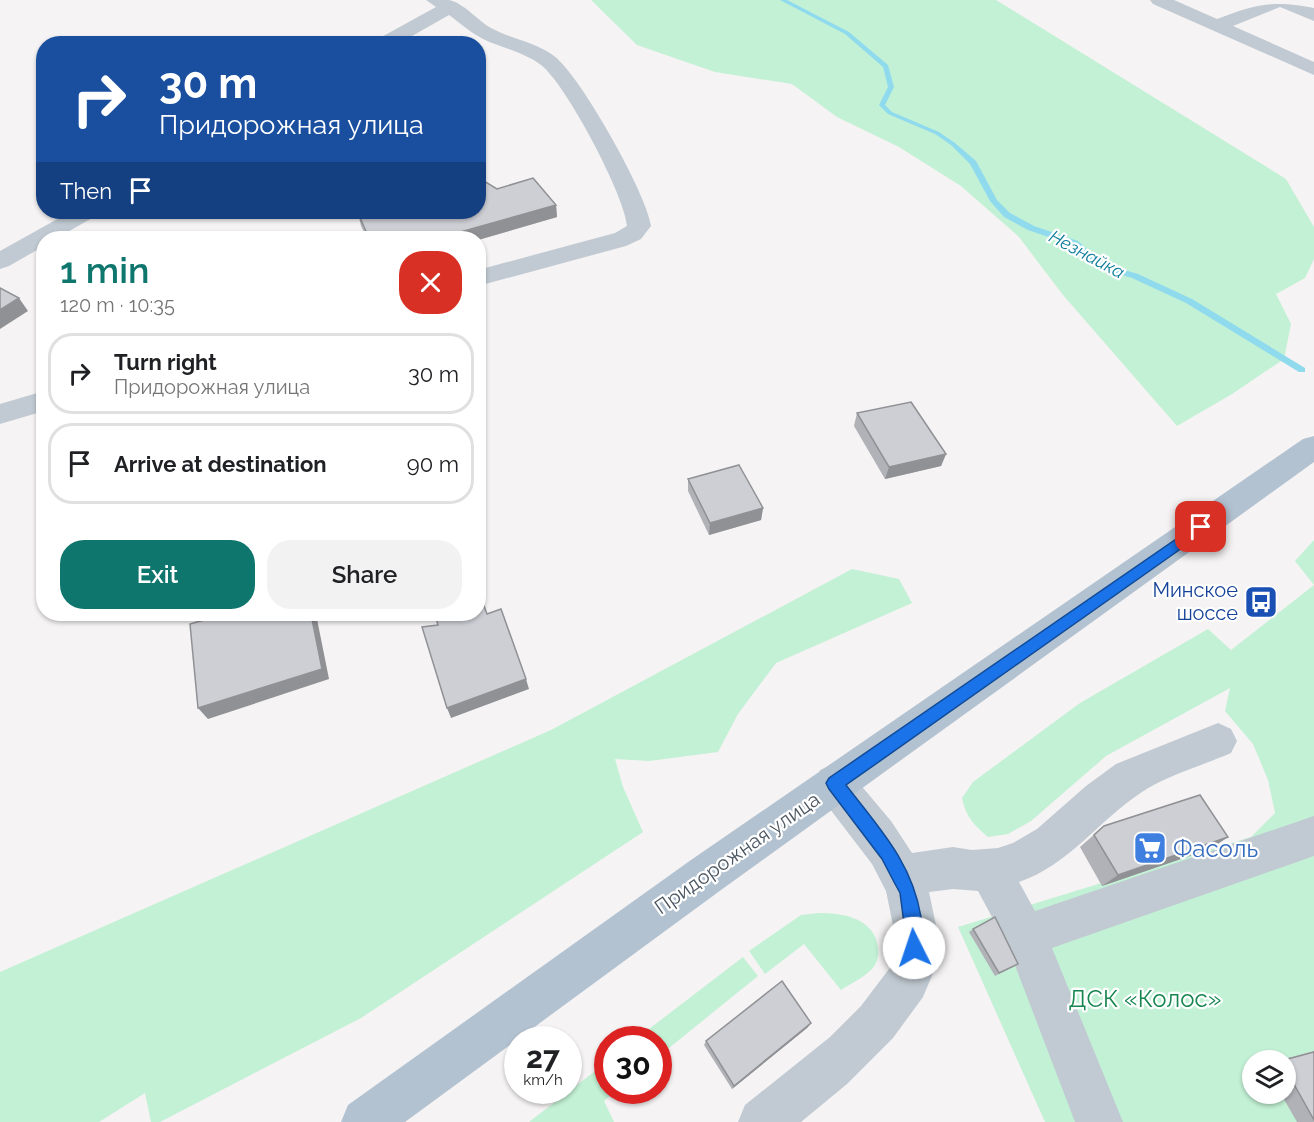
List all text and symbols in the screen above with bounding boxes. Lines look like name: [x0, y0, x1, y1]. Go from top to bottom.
text: 30 m: [159, 59, 257, 108]
icon: right: [60, 60, 138, 138]
text: Придорожная улица: [159, 109, 424, 140]
icon: arrive: [124, 174, 157, 207]
text: Then: [60, 178, 112, 204]
water label: Незнайка: [1046, 225, 1128, 283]
text: 1 min: [60, 249, 149, 291]
button: close: [399, 251, 462, 314]
text: 120 m · 10:35: [60, 293, 175, 317]
text: Turn right: [114, 349, 217, 375]
icon: right: [63, 357, 96, 390]
text: 30 m: [408, 361, 459, 387]
text: Придорожная улица: [114, 375, 310, 399]
icon: arrive: [63, 447, 96, 480]
text: Arrive at destination: [114, 451, 327, 477]
text: 90 m: [407, 451, 459, 477]
pin: [1175, 501, 1226, 552]
icon: arrive: [1184, 510, 1217, 543]
button: Exit: [60, 540, 255, 609]
button: Share: [267, 540, 462, 609]
place label: Минское шоссе: [1152, 578, 1238, 625]
bus stop icon: Минское шоссе: [1243, 584, 1279, 620]
street label: Придорожная улица: [650, 787, 824, 919]
supermarket icon: Фасоль: [1132, 830, 1168, 866]
place label: Фасоль: [1173, 834, 1258, 863]
position arrow: [882, 916, 946, 980]
park label: ДСК «Колос»: [1069, 984, 1221, 1013]
speed limit sign: 30: [594, 1026, 672, 1104]
text: 27: [526, 1040, 560, 1075]
map controls: [1242, 1050, 1296, 1104]
button: layers: [1242, 1050, 1296, 1104]
text: km/h: [523, 1071, 563, 1089]

